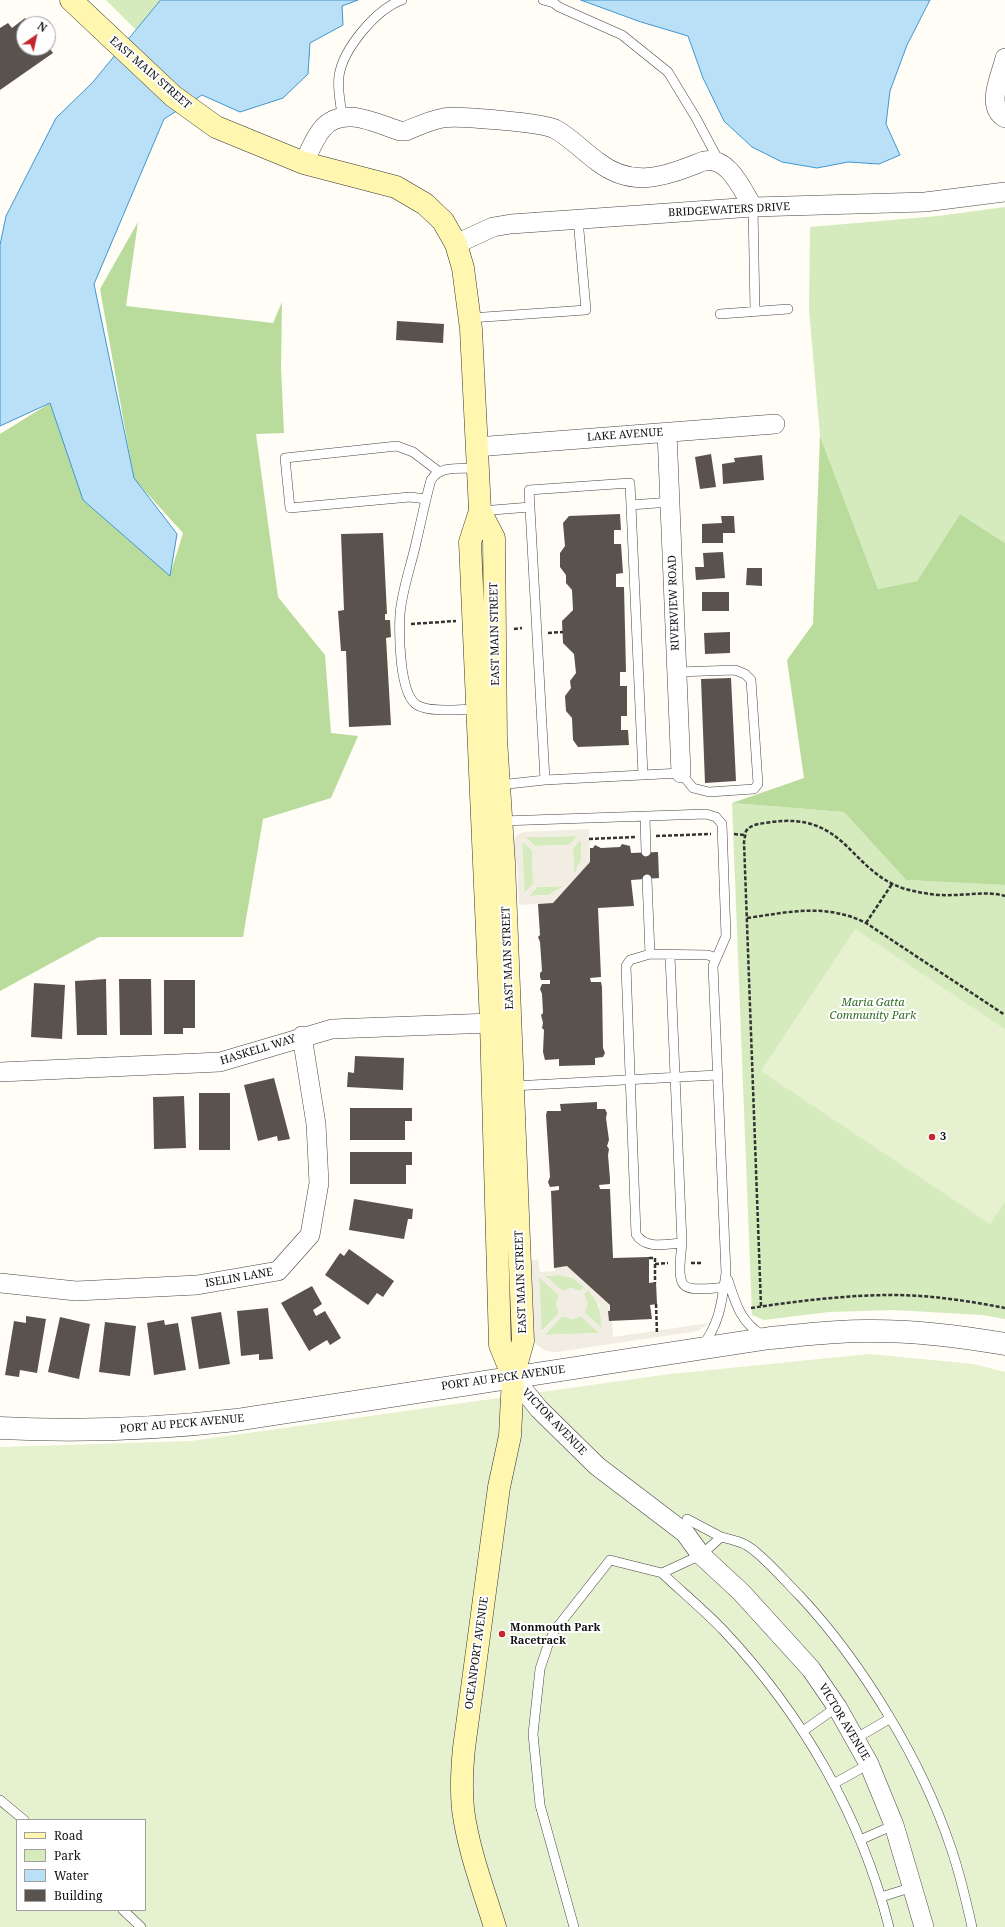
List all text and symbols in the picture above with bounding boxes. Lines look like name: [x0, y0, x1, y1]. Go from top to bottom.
north arrow: [16, 16, 56, 56]
text: N: [35, 18, 50, 35]
street label: EAST MAIN STREET: [107, 34, 193, 112]
street label: BRIDGEWATERS DRIVE: [668, 200, 790, 220]
street label: LAKE AVENUE: [586, 426, 664, 444]
street label: RIVERVIEW ROAD: [666, 555, 682, 651]
street label: EAST MAIN STREET: [487, 582, 503, 686]
street label: EAST MAIN STREET: [500, 906, 516, 1010]
park label: Maria Gatta Community Park: [830, 996, 916, 1022]
street label: HASKELL WAY: [219, 1032, 297, 1068]
place label: 3: [940, 1130, 946, 1144]
marker: 3: [927, 1132, 937, 1142]
street label: EAST MAIN STREET: [513, 1230, 529, 1334]
street label: ISELIN LANE: [204, 1266, 274, 1290]
street label: PORT AU PECK AVENUE: [440, 1363, 566, 1393]
street label: VICTOR AVENUE: [519, 1386, 589, 1458]
street label: PORT AU PECK AVENUE: [119, 1412, 245, 1436]
street label: OCEANPORT AVENUE: [463, 1596, 491, 1710]
place label: Monmouth Park Racetrack: [510, 1621, 601, 1647]
marker: Monmouth Park Racetrack: [497, 1629, 507, 1639]
street label: VICTOR AVENUE: [816, 1681, 872, 1763]
legend: [16, 1819, 146, 1911]
text: Road: [54, 1827, 83, 1844]
text: Park: [54, 1847, 81, 1864]
text: Water: [54, 1867, 89, 1884]
text: Building: [54, 1887, 102, 1904]

